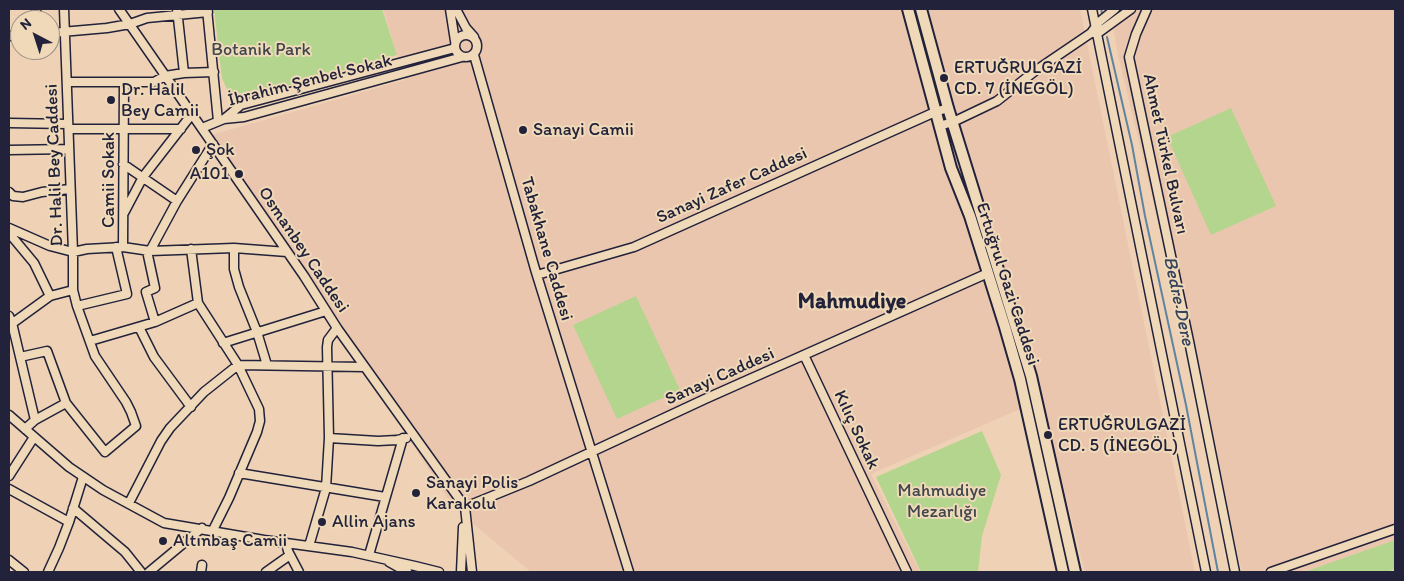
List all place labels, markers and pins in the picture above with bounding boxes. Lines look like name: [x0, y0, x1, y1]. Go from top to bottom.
place label: ERTUĞRULGAZİ CD. 7 (İNEGÖL): [954, 57, 1082, 100]
marker: ERTUĞRULGAZİ CD. 7 (İNEGÖL): [938, 72, 950, 84]
place label: Dr. Halil Bey Camii: [121, 79, 199, 122]
marker: Dr. Halil Bey Camii: [105, 94, 117, 106]
place label: Sanayi Camii: [533, 119, 634, 141]
marker: Sanayi Camii: [517, 124, 529, 136]
place label: Şok: [206, 139, 235, 161]
marker: Şok: [190, 144, 202, 156]
place label: A101: [190, 163, 229, 185]
marker: A101: [233, 168, 245, 180]
place label: ERTUĞRULGAZİ CD. 5 (İNEGÖL): [1058, 414, 1186, 456]
marker: ERTUĞRULGAZİ CD. 5 (İNEGÖL): [1042, 429, 1054, 441]
place label: Sanayi Polis Karakolu: [426, 472, 518, 514]
marker: Sanayi Polis Karakolu: [410, 487, 422, 499]
place label: Allin Ajans: [332, 511, 416, 533]
marker: Allin Ajans: [316, 516, 328, 528]
place label: Altınbaş Camii: [173, 530, 287, 552]
marker: Altınbaş Camii: [157, 535, 169, 547]

